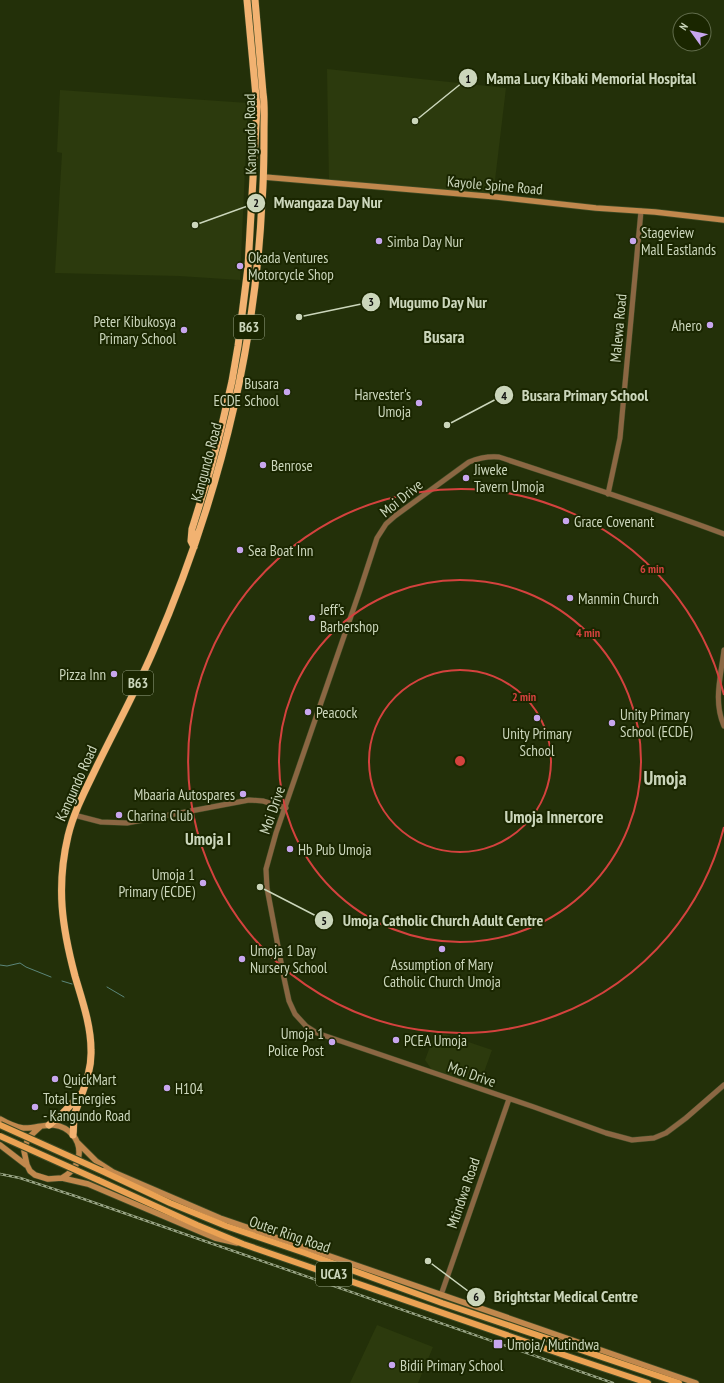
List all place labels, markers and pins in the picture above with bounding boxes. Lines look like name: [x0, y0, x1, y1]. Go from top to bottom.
callout: Mama Lucy Kibaki Memorial Hospital: [458, 64, 704, 92]
callout: Mwangaza Day Nur: [246, 189, 391, 217]
place label: Stageview Mall Eastlands: [641, 223, 716, 259]
place label: Simba Day Nur: [387, 232, 464, 251]
marker: Simba Day Nur: [374, 236, 384, 246]
marker: Stageview Mall Eastlands: [628, 236, 638, 246]
place label: Okada Ventures Motorcycle Shop: [248, 248, 334, 284]
marker: Okada Ventures Motorcycle Shop: [235, 261, 245, 271]
callout: Mugumo Day Nur: [361, 288, 495, 316]
place label: Peter Kibukosya Primary School: [93, 312, 176, 348]
place label: Ahero: [672, 316, 702, 335]
marker: Ahero: [705, 320, 715, 330]
marker: Peter Kibukosya Primary School: [179, 325, 189, 335]
place label: Busara ECDE School: [213, 374, 279, 410]
callout: Busara Primary School: [494, 381, 657, 409]
place label: Harvester's Umoja: [354, 385, 411, 421]
marker: Busara ECDE School: [282, 387, 292, 397]
marker: Harvester's Umoja: [414, 398, 424, 408]
place label: Benrose: [271, 456, 313, 475]
marker: Benrose: [258, 460, 268, 470]
place label: Jiweke Tavern Umoja: [473, 460, 545, 496]
marker: Jiweke Tavern Umoja: [461, 473, 471, 483]
place label: Grace Covenant: [574, 512, 654, 531]
marker: Grace Covenant: [561, 516, 571, 526]
place label: Sea Boat Inn: [248, 541, 313, 560]
marker: Sea Boat Inn: [235, 545, 245, 555]
place label: Manmin Church: [578, 589, 659, 608]
marker: Manmin Church: [565, 593, 575, 603]
place label: Jeff's Barbershop: [319, 600, 379, 636]
marker: Jeff's Barbershop: [307, 613, 317, 623]
place label: Pizza Inn: [59, 665, 106, 684]
marker: Pizza Inn: [109, 669, 119, 679]
place label: Peacock: [316, 703, 357, 722]
place label: Unity Primary School (ECDE): [620, 705, 693, 741]
marker: Peacock: [303, 707, 313, 717]
marker: Unity Primary School: [532, 713, 542, 723]
marker: Unity Primary School (ECDE): [607, 718, 617, 728]
place label: Unity Primary School: [502, 724, 572, 760]
centre of rings: [453, 754, 467, 768]
place label: Mbaaria Autospares: [134, 785, 235, 804]
marker: Mbaaria Autospares: [238, 789, 248, 799]
place label: Charina Club: [127, 806, 193, 825]
marker: Charina Club: [114, 810, 124, 820]
place label: Hb Pub Umoja: [298, 840, 372, 859]
marker: Hb Pub Umoja: [285, 844, 295, 854]
place label: Umoja 1 Primary (ECDE): [118, 865, 196, 901]
marker: Umoja 1 Primary (ECDE): [198, 878, 208, 888]
callout: Umoja Catholic Church Adult Centre: [314, 906, 552, 934]
place label: Umoja 1 Day Nursery School: [250, 941, 328, 977]
marker: Assumption of Mary Catholic Church Umoja: [437, 944, 447, 954]
marker: Umoja 1 Day Nursery School: [237, 954, 247, 964]
place label: Assumption of Mary Catholic Church Umoja: [383, 955, 501, 991]
place label: Umoja 1 Police Post: [268, 1024, 324, 1060]
place label: PCEA Umoja: [404, 1031, 467, 1050]
marker: PCEA Umoja: [391, 1035, 401, 1045]
marker: Umoja 1 Police Post: [327, 1037, 337, 1047]
place label: QuickMart: [63, 1070, 116, 1089]
marker: QuickMart: [50, 1074, 60, 1084]
place label: H104: [175, 1079, 204, 1098]
marker: H104: [162, 1083, 172, 1093]
place label: Total Energies - Kangundo Road: [43, 1089, 131, 1125]
marker: Total Energies - Kangundo Road: [30, 1102, 40, 1112]
callout: Brightstar Medical Centre: [466, 1283, 646, 1311]
place label: Umoja/ Mutindwa: [507, 1335, 599, 1354]
marker: Umoja/ Mutindwa: [492, 1338, 504, 1350]
place label: Bidii Primary School: [400, 1356, 504, 1375]
marker: Bidii Primary School: [387, 1360, 397, 1370]

